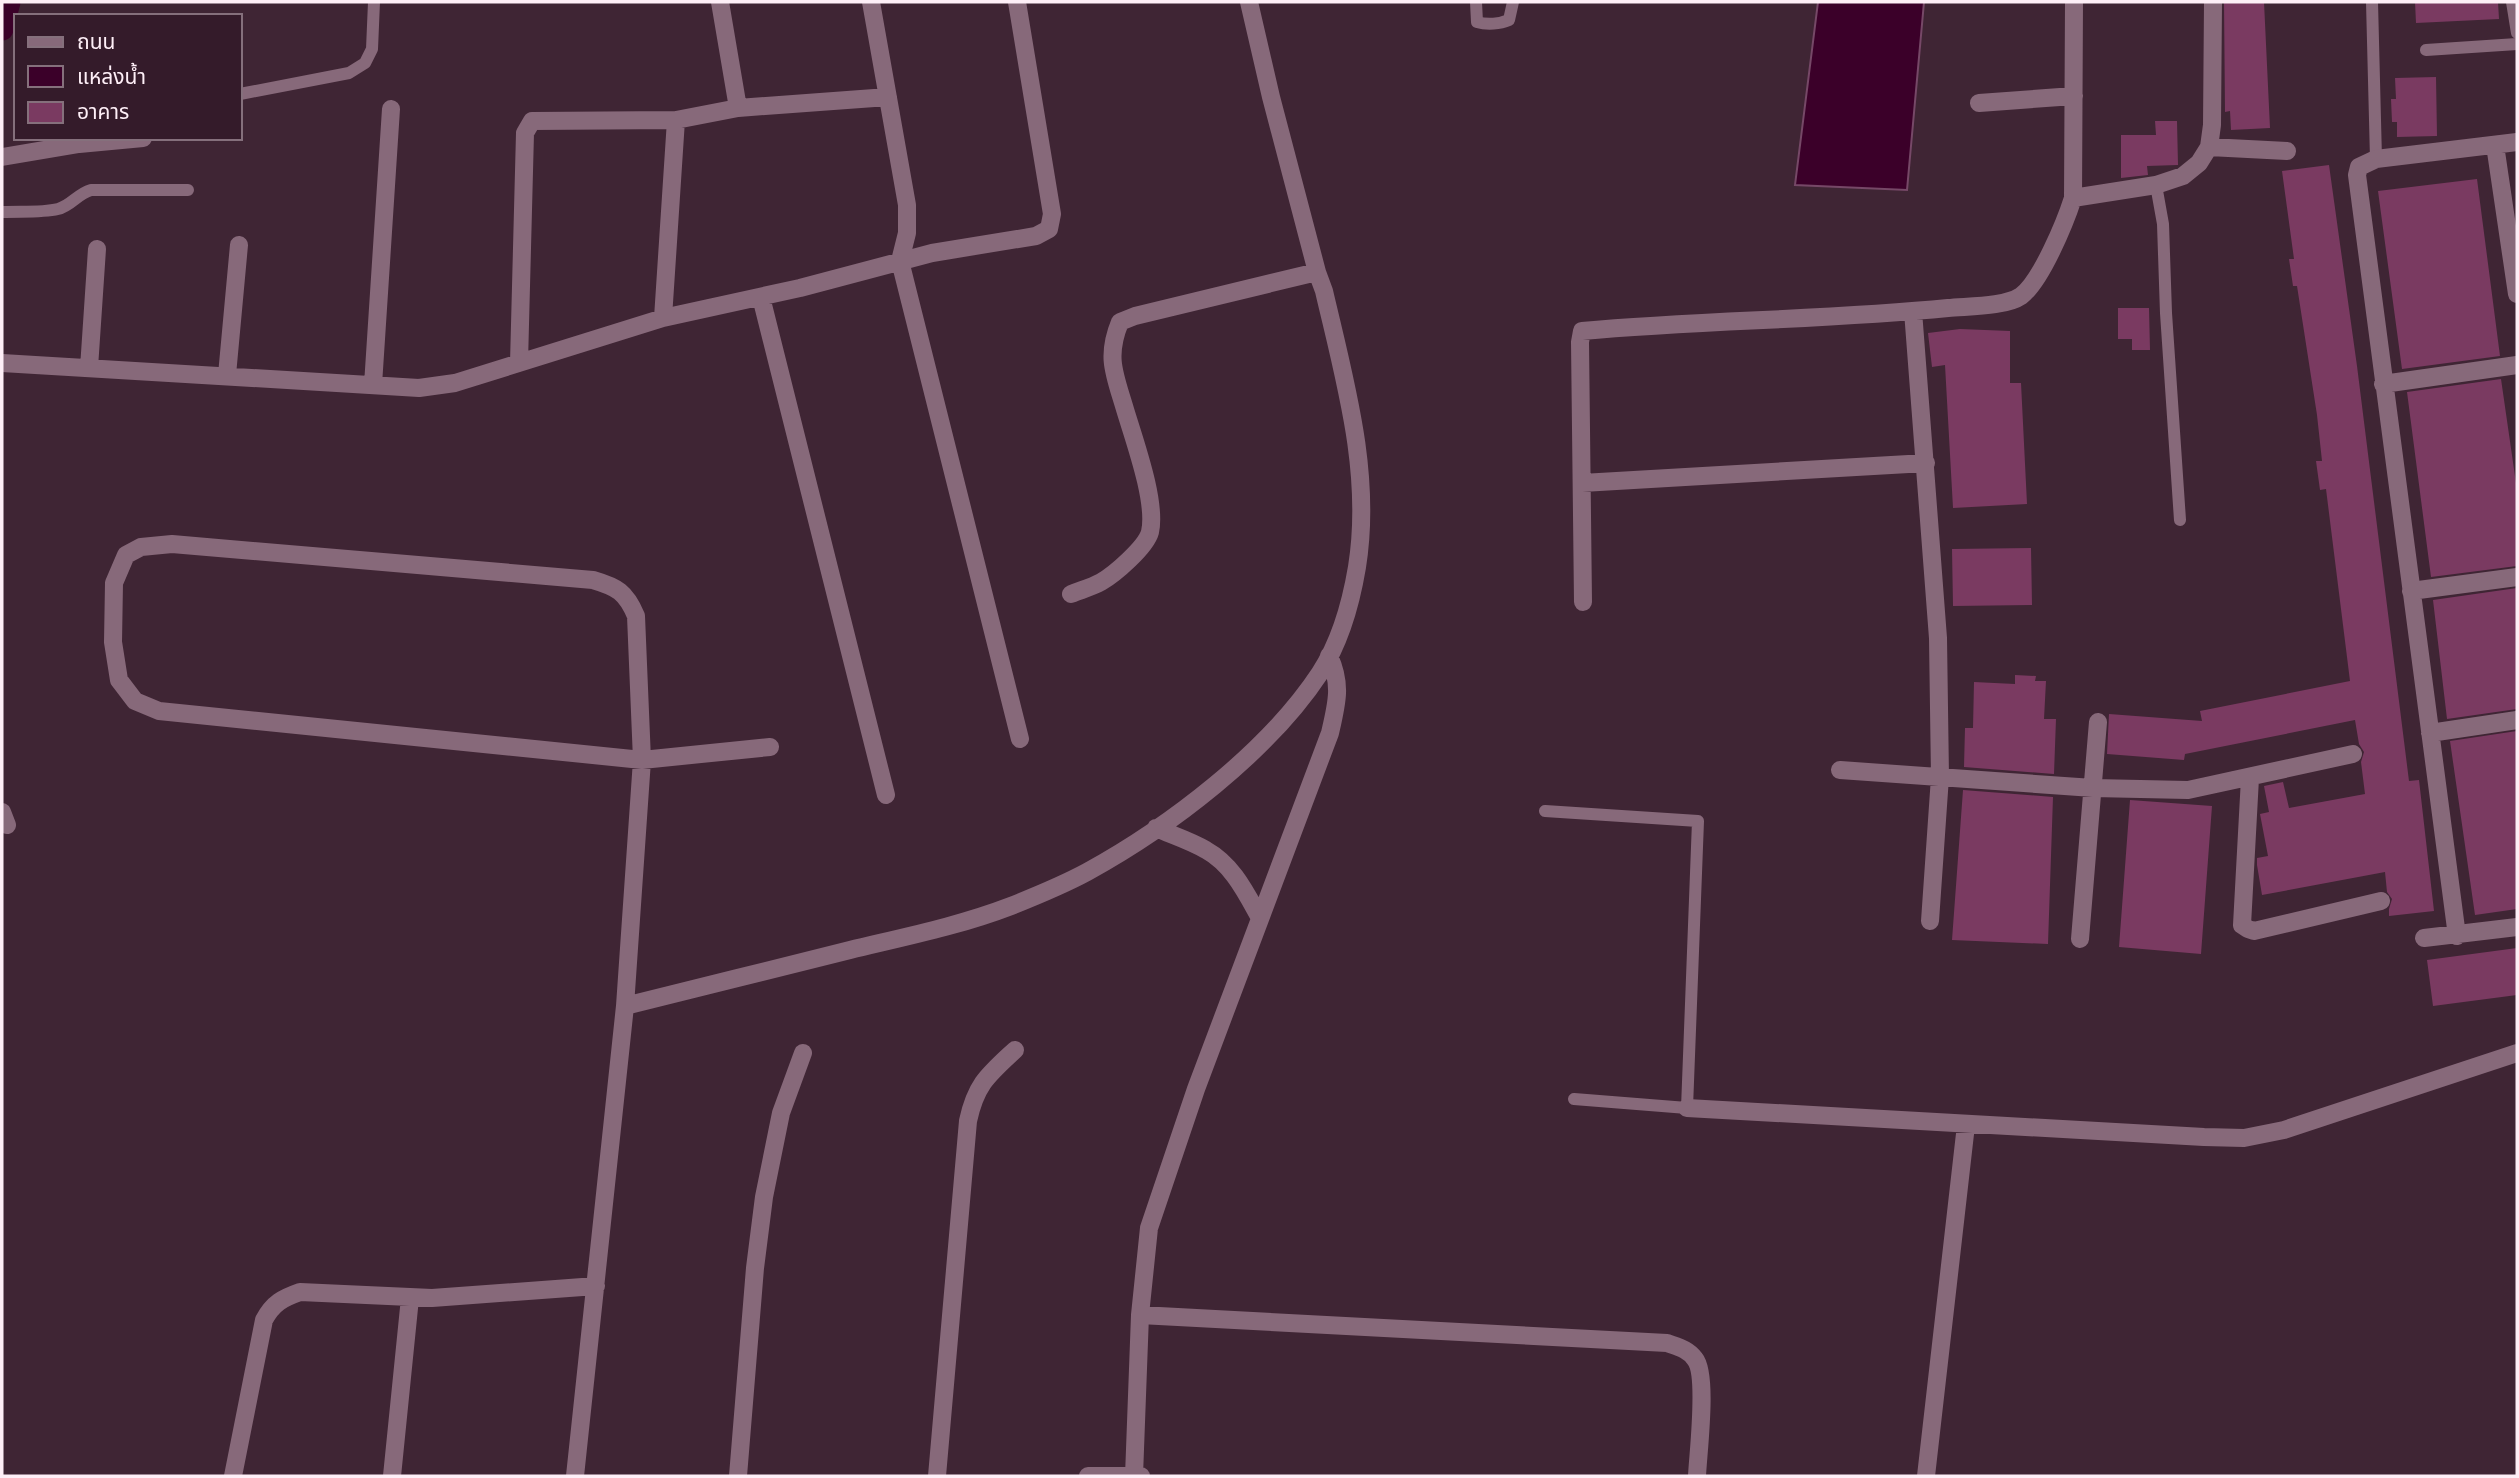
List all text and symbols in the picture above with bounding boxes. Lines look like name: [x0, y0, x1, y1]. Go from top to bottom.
legend: [14, 14, 242, 140]
text: ถนน: [77, 29, 115, 55]
text: แหล่งน้ำ: [77, 62, 146, 90]
text: อาคาร: [77, 99, 129, 125]

